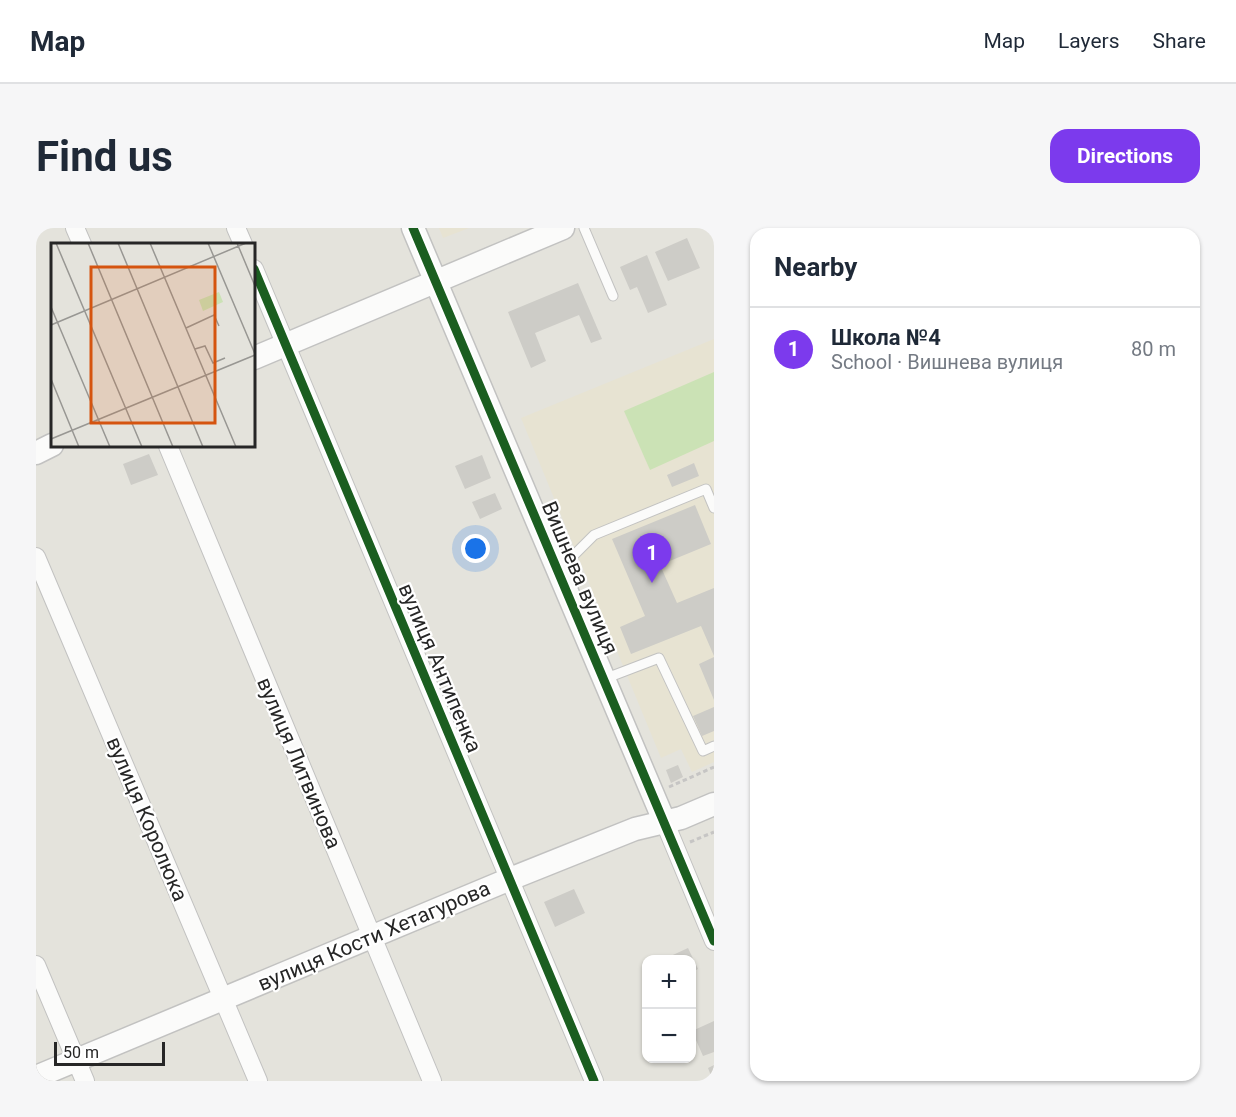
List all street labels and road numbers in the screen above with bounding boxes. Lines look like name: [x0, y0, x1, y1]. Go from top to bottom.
street label: Вишнева вулиця: [537, 498, 623, 658]
street label: вулиця Антипенка: [394, 580, 486, 756]
street label: вулиця Литвинова: [252, 674, 346, 852]
street label: вулиця Королюка: [102, 733, 192, 905]
street label: вулиця Кости Хетагурова: [254, 876, 494, 996]

